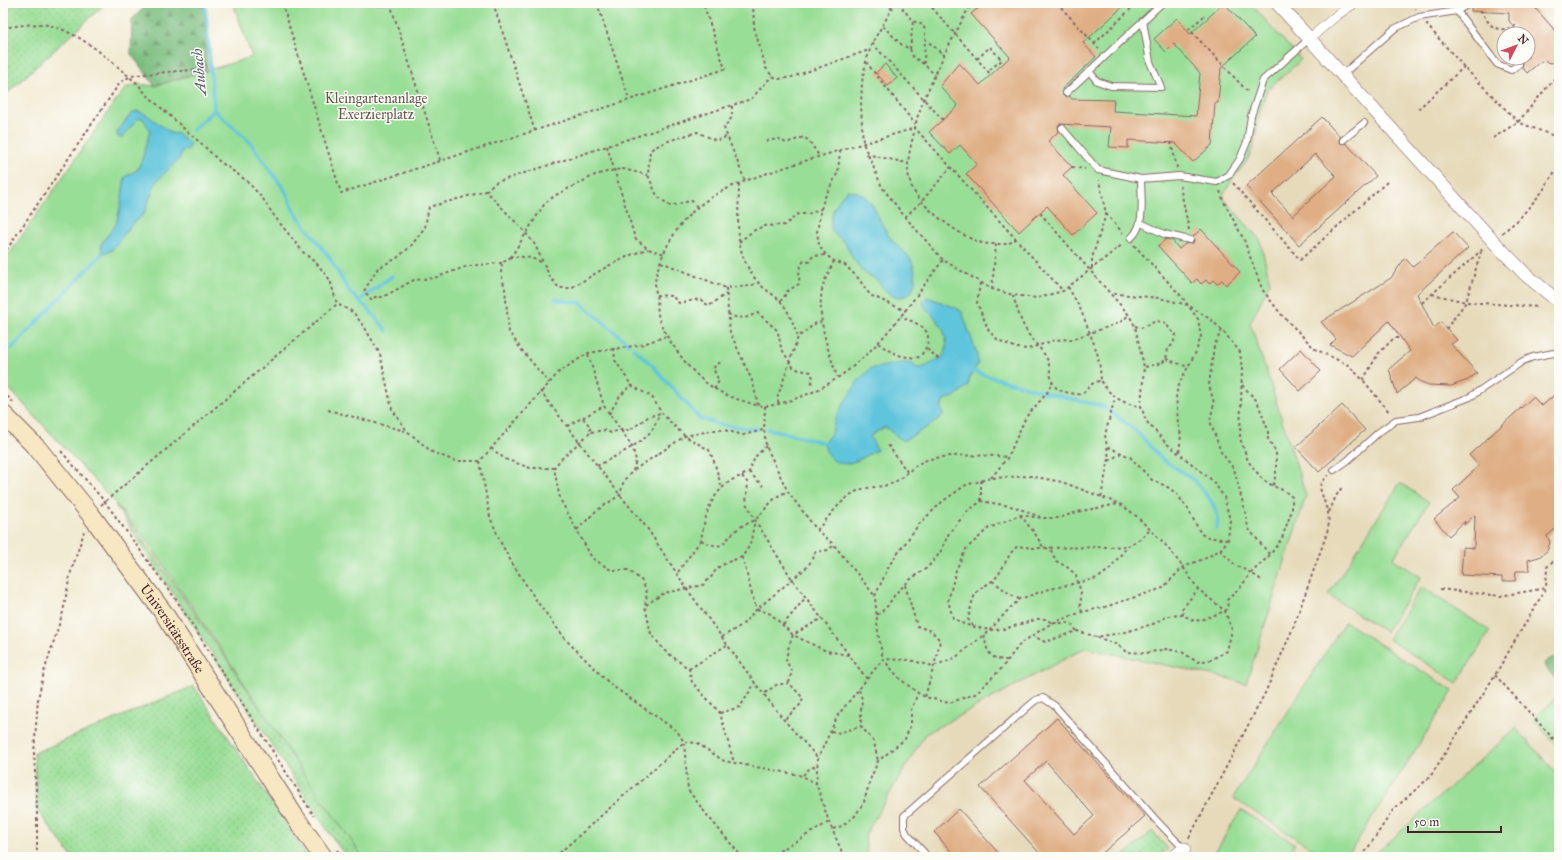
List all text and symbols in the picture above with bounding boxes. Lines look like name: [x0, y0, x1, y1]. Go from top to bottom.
north arrow: [1496, 26, 1536, 66]
text: N: [1515, 32, 1531, 48]
water label: Aubach: [188, 47, 210, 98]
park label: Kleingartenanlage Exerzierplatz: [325, 90, 427, 123]
street label: Universitätsstraße: [137, 581, 209, 676]
scale bar: [1408, 808, 1501, 834]
text: 50 m: [1414, 815, 1439, 829]

